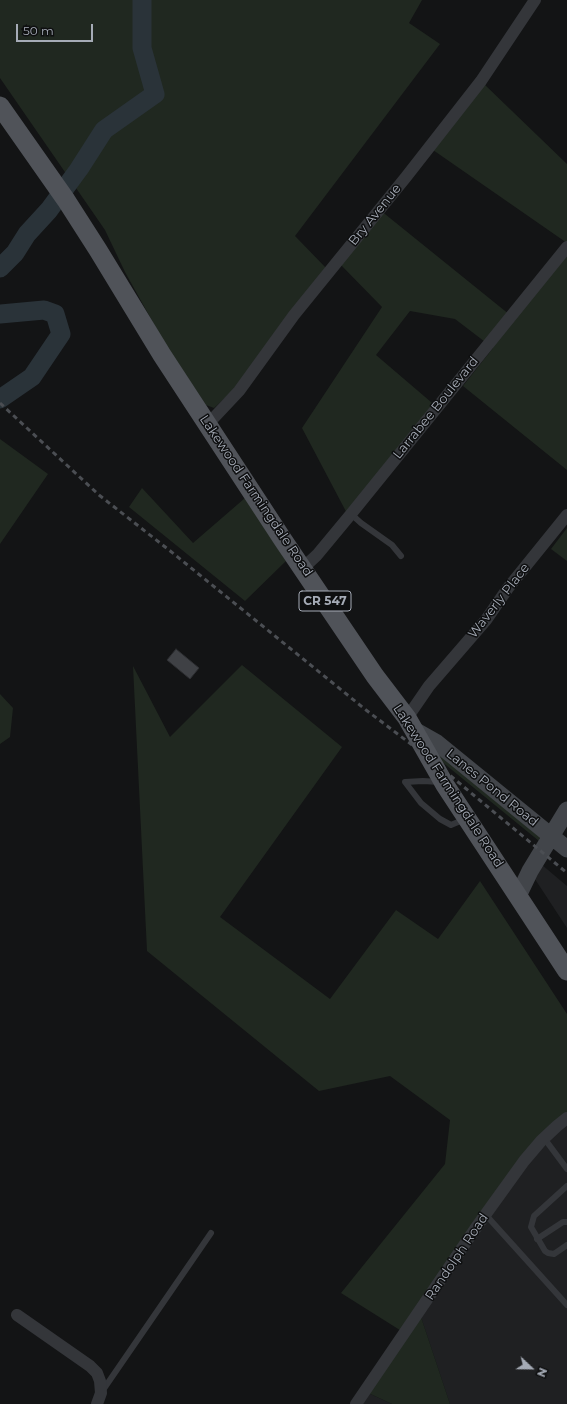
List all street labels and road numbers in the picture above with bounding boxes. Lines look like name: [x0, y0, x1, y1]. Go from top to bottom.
street label: Bry Avenue: [346, 181, 404, 249]
street label: Larrabee Boulevard: [390, 354, 482, 462]
street label: Lakewood Farmingdale Road: [196, 412, 316, 580]
street label: Waverly Place: [465, 561, 533, 641]
road number: CR 547: [299, 591, 351, 611]
street label: Lakewood Farmingdale Road: [389, 702, 507, 870]
street label: Lanes Pond Road: [443, 746, 541, 830]
street label: Randolph Road: [422, 1211, 492, 1303]

